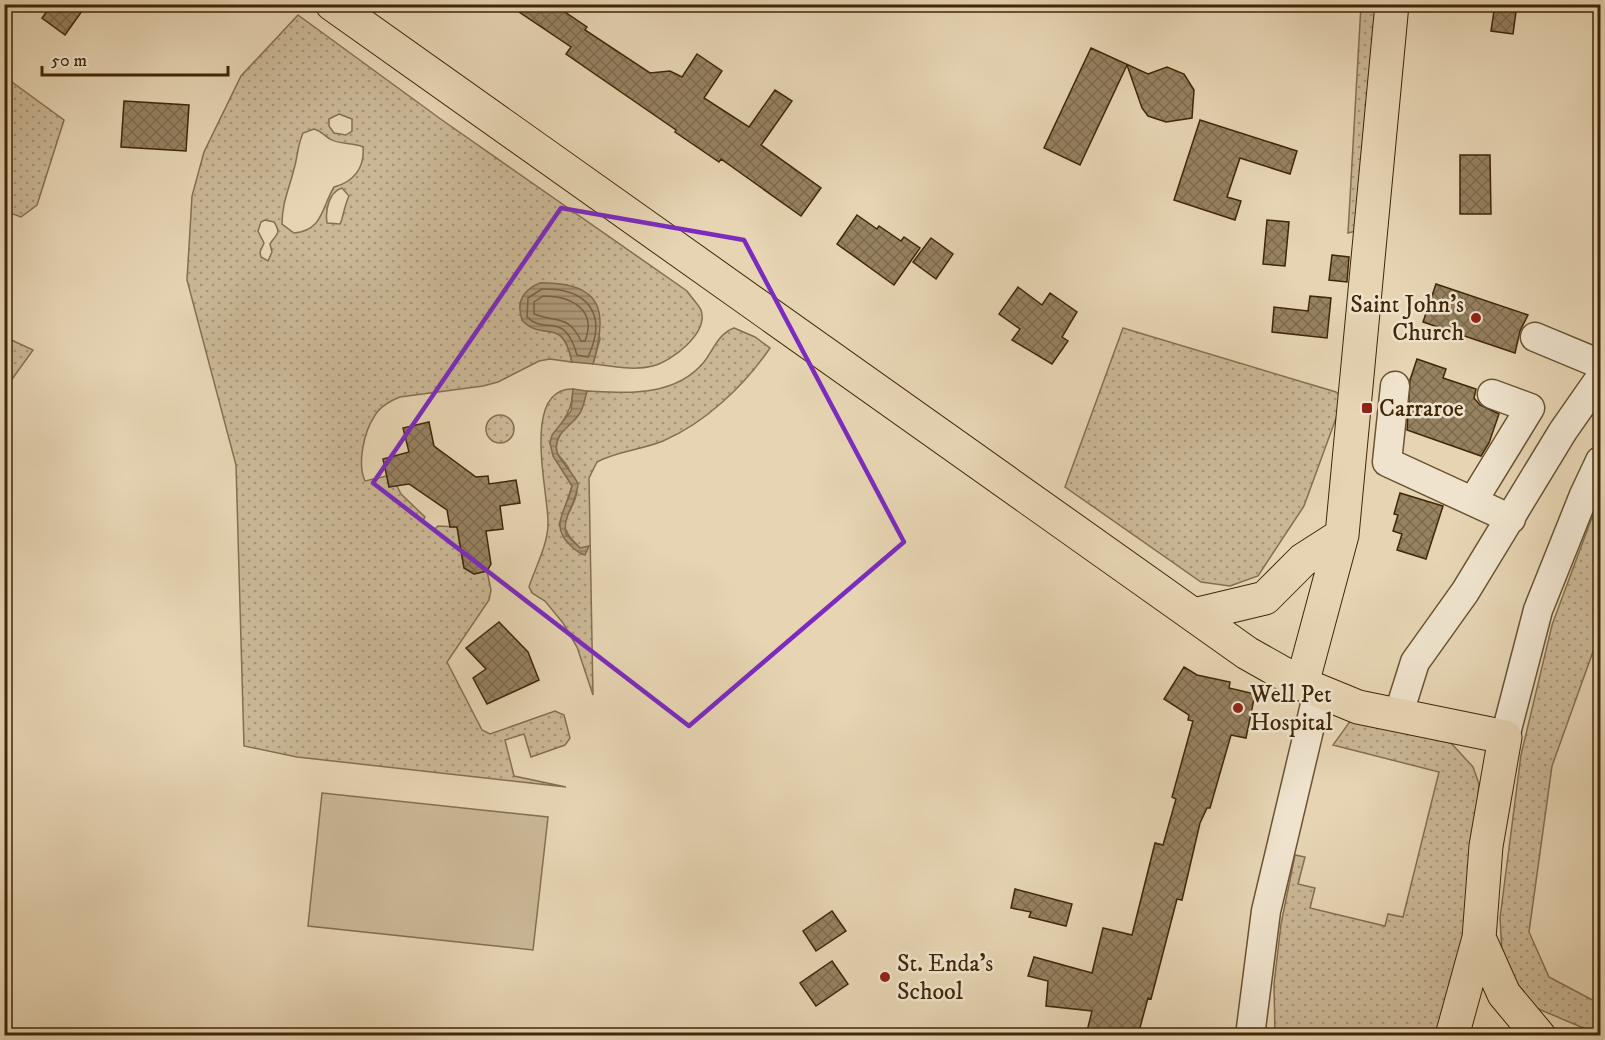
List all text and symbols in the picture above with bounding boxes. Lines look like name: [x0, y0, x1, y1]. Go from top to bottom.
scale bar: [42, 39, 228, 77]
text: 50 m: [51, 50, 87, 72]
place label: Saint John's Church: [1350, 290, 1464, 348]
marker: Saint John's Church: [1469, 311, 1483, 325]
place label: Carraroe: [1379, 394, 1464, 424]
marker: Carraroe: [1360, 401, 1374, 415]
place label: Well Pet Hospital: [1249, 680, 1333, 738]
marker: Well Pet Hospital: [1231, 701, 1245, 715]
place label: St. Enda's School: [897, 949, 993, 1007]
marker: St. Enda's School: [878, 970, 892, 984]

